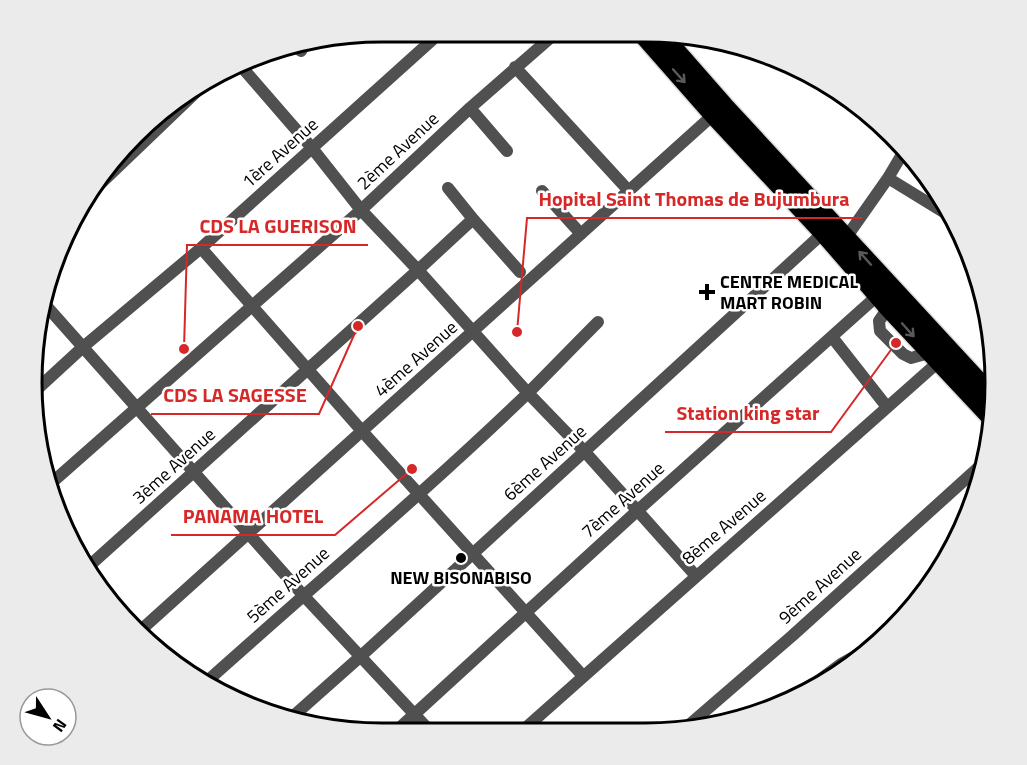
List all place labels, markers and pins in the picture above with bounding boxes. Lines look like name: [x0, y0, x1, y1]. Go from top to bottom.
callout: Hopital Saint Thomas de Bujumbura: [527, 180, 862, 218]
callout: CDS LA GUERISON: [187, 207, 368, 245]
place label: CENTRE MEDICAL MART ROBIN: [720, 268, 858, 316]
marker: CENTRE MEDICAL MART ROBIN: [698, 283, 716, 301]
callout: CDS LA SAGESSE: [151, 376, 319, 414]
callout: Station king star: [665, 394, 831, 432]
callout: PANAMA HOTEL: [171, 497, 335, 535]
marker: NEW BISONABISO: [454, 551, 468, 565]
place label: NEW BISONABISO: [390, 564, 532, 591]

